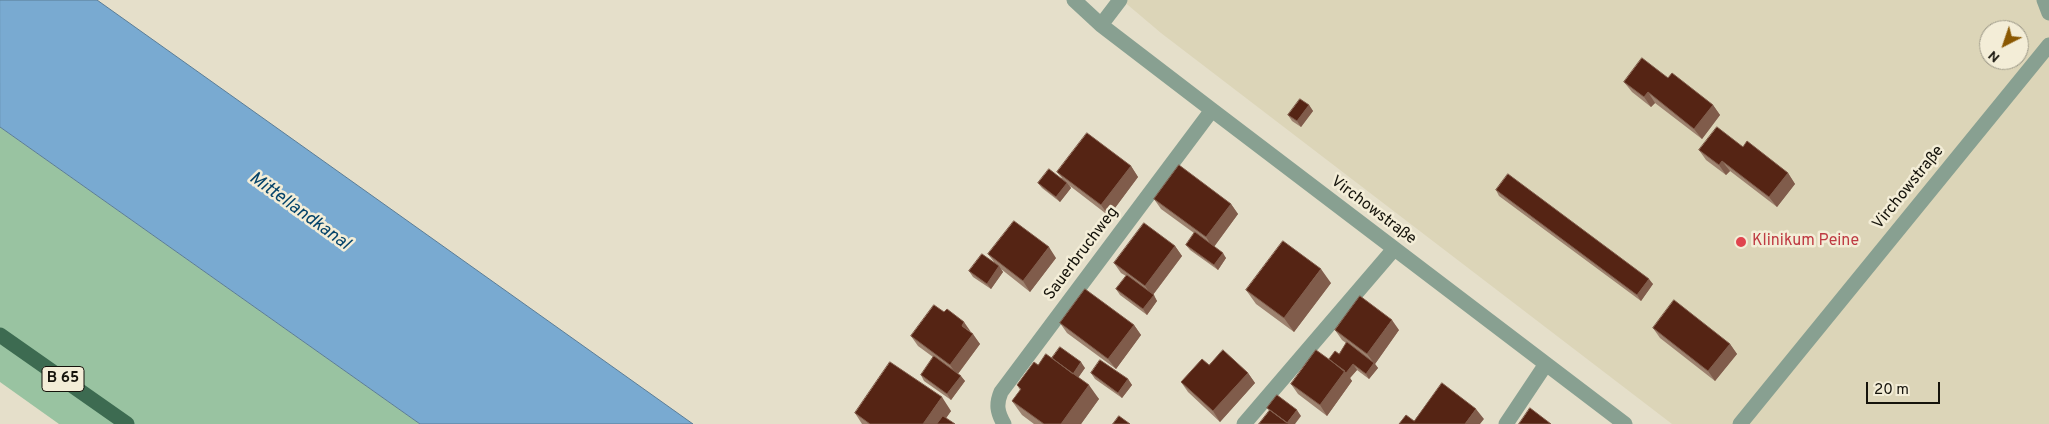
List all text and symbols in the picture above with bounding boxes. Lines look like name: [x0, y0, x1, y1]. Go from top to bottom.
north arrow: [1979, 20, 2029, 70]
text: N: [1985, 46, 2004, 66]
street label: Virchowstraße: [1869, 142, 1949, 234]
water label: Mittellandkanal: [244, 168, 354, 256]
street label: Virchowstraße: [1326, 173, 1420, 249]
street label: Sauerbruchweg: [1041, 204, 1123, 304]
place label: Klinikum Peine: [1752, 232, 1859, 252]
marker: Klinikum Peine: [1734, 235, 1748, 249]
road number: B 65: [42, 366, 84, 392]
scale bar: [1869, 372, 1943, 404]
text: 20 m: [1874, 381, 1909, 400]

